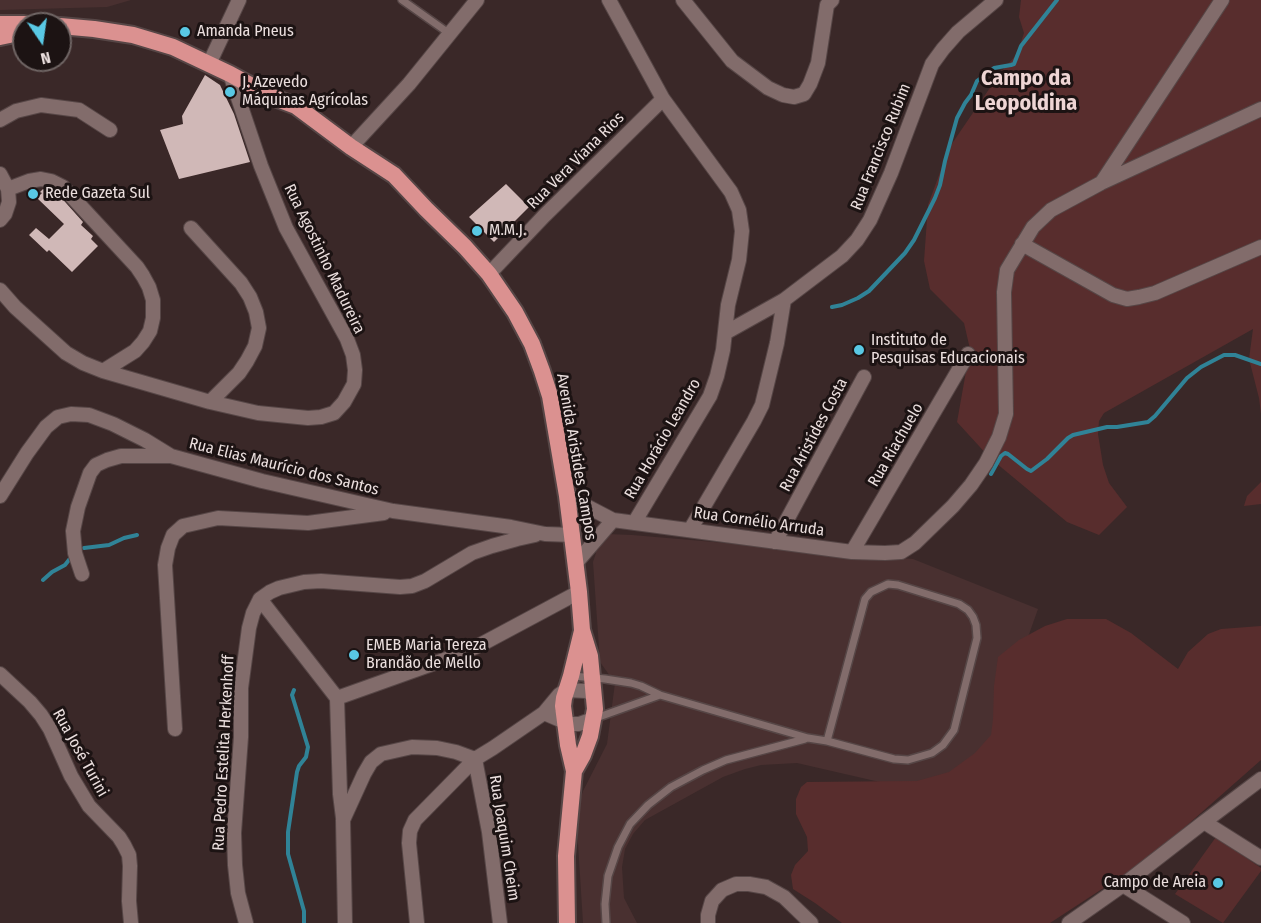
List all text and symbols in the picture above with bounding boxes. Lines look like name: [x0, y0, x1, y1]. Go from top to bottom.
north arrow: [12, 12, 72, 72]
place label: Amanda Pneus: [197, 22, 294, 42]
marker: Amanda Pneus: [178, 25, 192, 39]
text: N: [39, 48, 53, 68]
district label: Campo da Leopoldina: [975, 66, 1077, 118]
place label: J. Azevedo Máquinas Agrícolas: [242, 73, 368, 111]
street label: Rua Francisco Rubim: [847, 81, 915, 213]
marker: J. Azevedo Máquinas Agrícolas: [223, 85, 237, 99]
street label: Rua Vera Viana Rios: [524, 109, 628, 213]
street label: Rua Agostinho Madureira: [279, 181, 369, 337]
place label: Rede Gazeta Sul: [45, 184, 150, 204]
marker: Rede Gazeta Sul: [26, 187, 40, 201]
place label: M.M.J.: [489, 221, 526, 241]
marker: M.M.J.: [470, 224, 484, 238]
place label: Instituto de Pesquisas Educacionais: [871, 331, 1025, 369]
marker: Instituto de Pesquisas Educacionais: [852, 343, 866, 357]
street label: Avenida Aristides Campos: [552, 372, 600, 542]
street label: Rua Horácio Leandro: [621, 375, 705, 503]
street label: Rua Aristídes Costa: [776, 375, 852, 495]
street label: Rua Riachuelo: [864, 400, 928, 490]
street label: Rua Elias Maurício dos Santos: [187, 434, 381, 500]
street label: Rua Cornélio Arruda: [692, 503, 826, 541]
place label: EMEB Maria Tereza Brandão de Mello: [366, 636, 487, 674]
marker: EMEB Maria Tereza Brandão de Mello: [347, 648, 361, 662]
street label: Rua Pedro Estelita Herkenhoff: [209, 655, 239, 851]
street label: Rua José Turini: [48, 706, 112, 800]
street label: Rua Joaquim Cheim: [485, 774, 523, 902]
place label: Campo de Areia: [1104, 873, 1206, 893]
marker: Campo de Areia: [1211, 876, 1225, 890]

